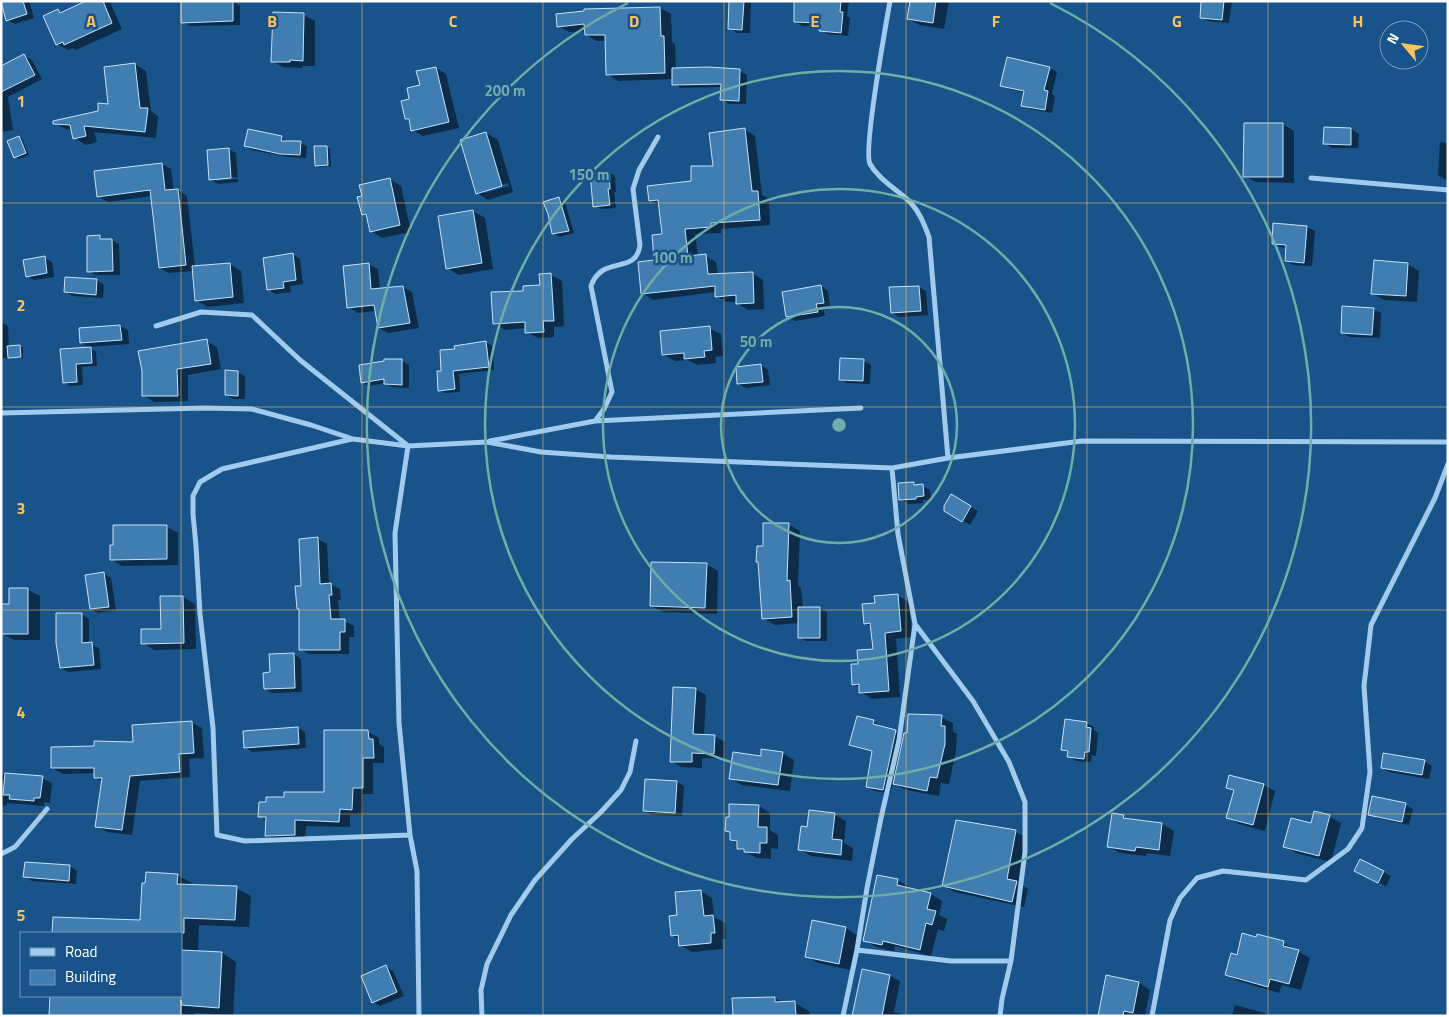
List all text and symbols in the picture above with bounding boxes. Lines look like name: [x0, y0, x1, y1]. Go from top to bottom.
text: A: [86, 9, 96, 33]
text: B: [267, 9, 277, 33]
text: C: [449, 9, 458, 33]
text: D: [629, 9, 639, 33]
text: E: [811, 9, 820, 33]
text: F: [992, 9, 1001, 33]
text: G: [1172, 9, 1182, 33]
text: H: [1353, 9, 1363, 33]
north arrow: [1379, 20, 1429, 70]
text: N: [1381, 29, 1404, 48]
text: 200 m: [484, 79, 526, 102]
text: 1: [17, 89, 25, 113]
text: 150 m: [568, 163, 610, 186]
text: 100 m: [651, 246, 693, 269]
text: 2: [17, 293, 25, 317]
text: 50 m: [740, 330, 772, 353]
centre of rings: [830, 416, 848, 434]
text: 3: [17, 496, 25, 520]
text: 4: [17, 700, 26, 724]
text: 5: [17, 903, 26, 927]
legend: [20, 932, 182, 997]
text: Road: [65, 940, 97, 963]
text: Building: [65, 965, 116, 988]

